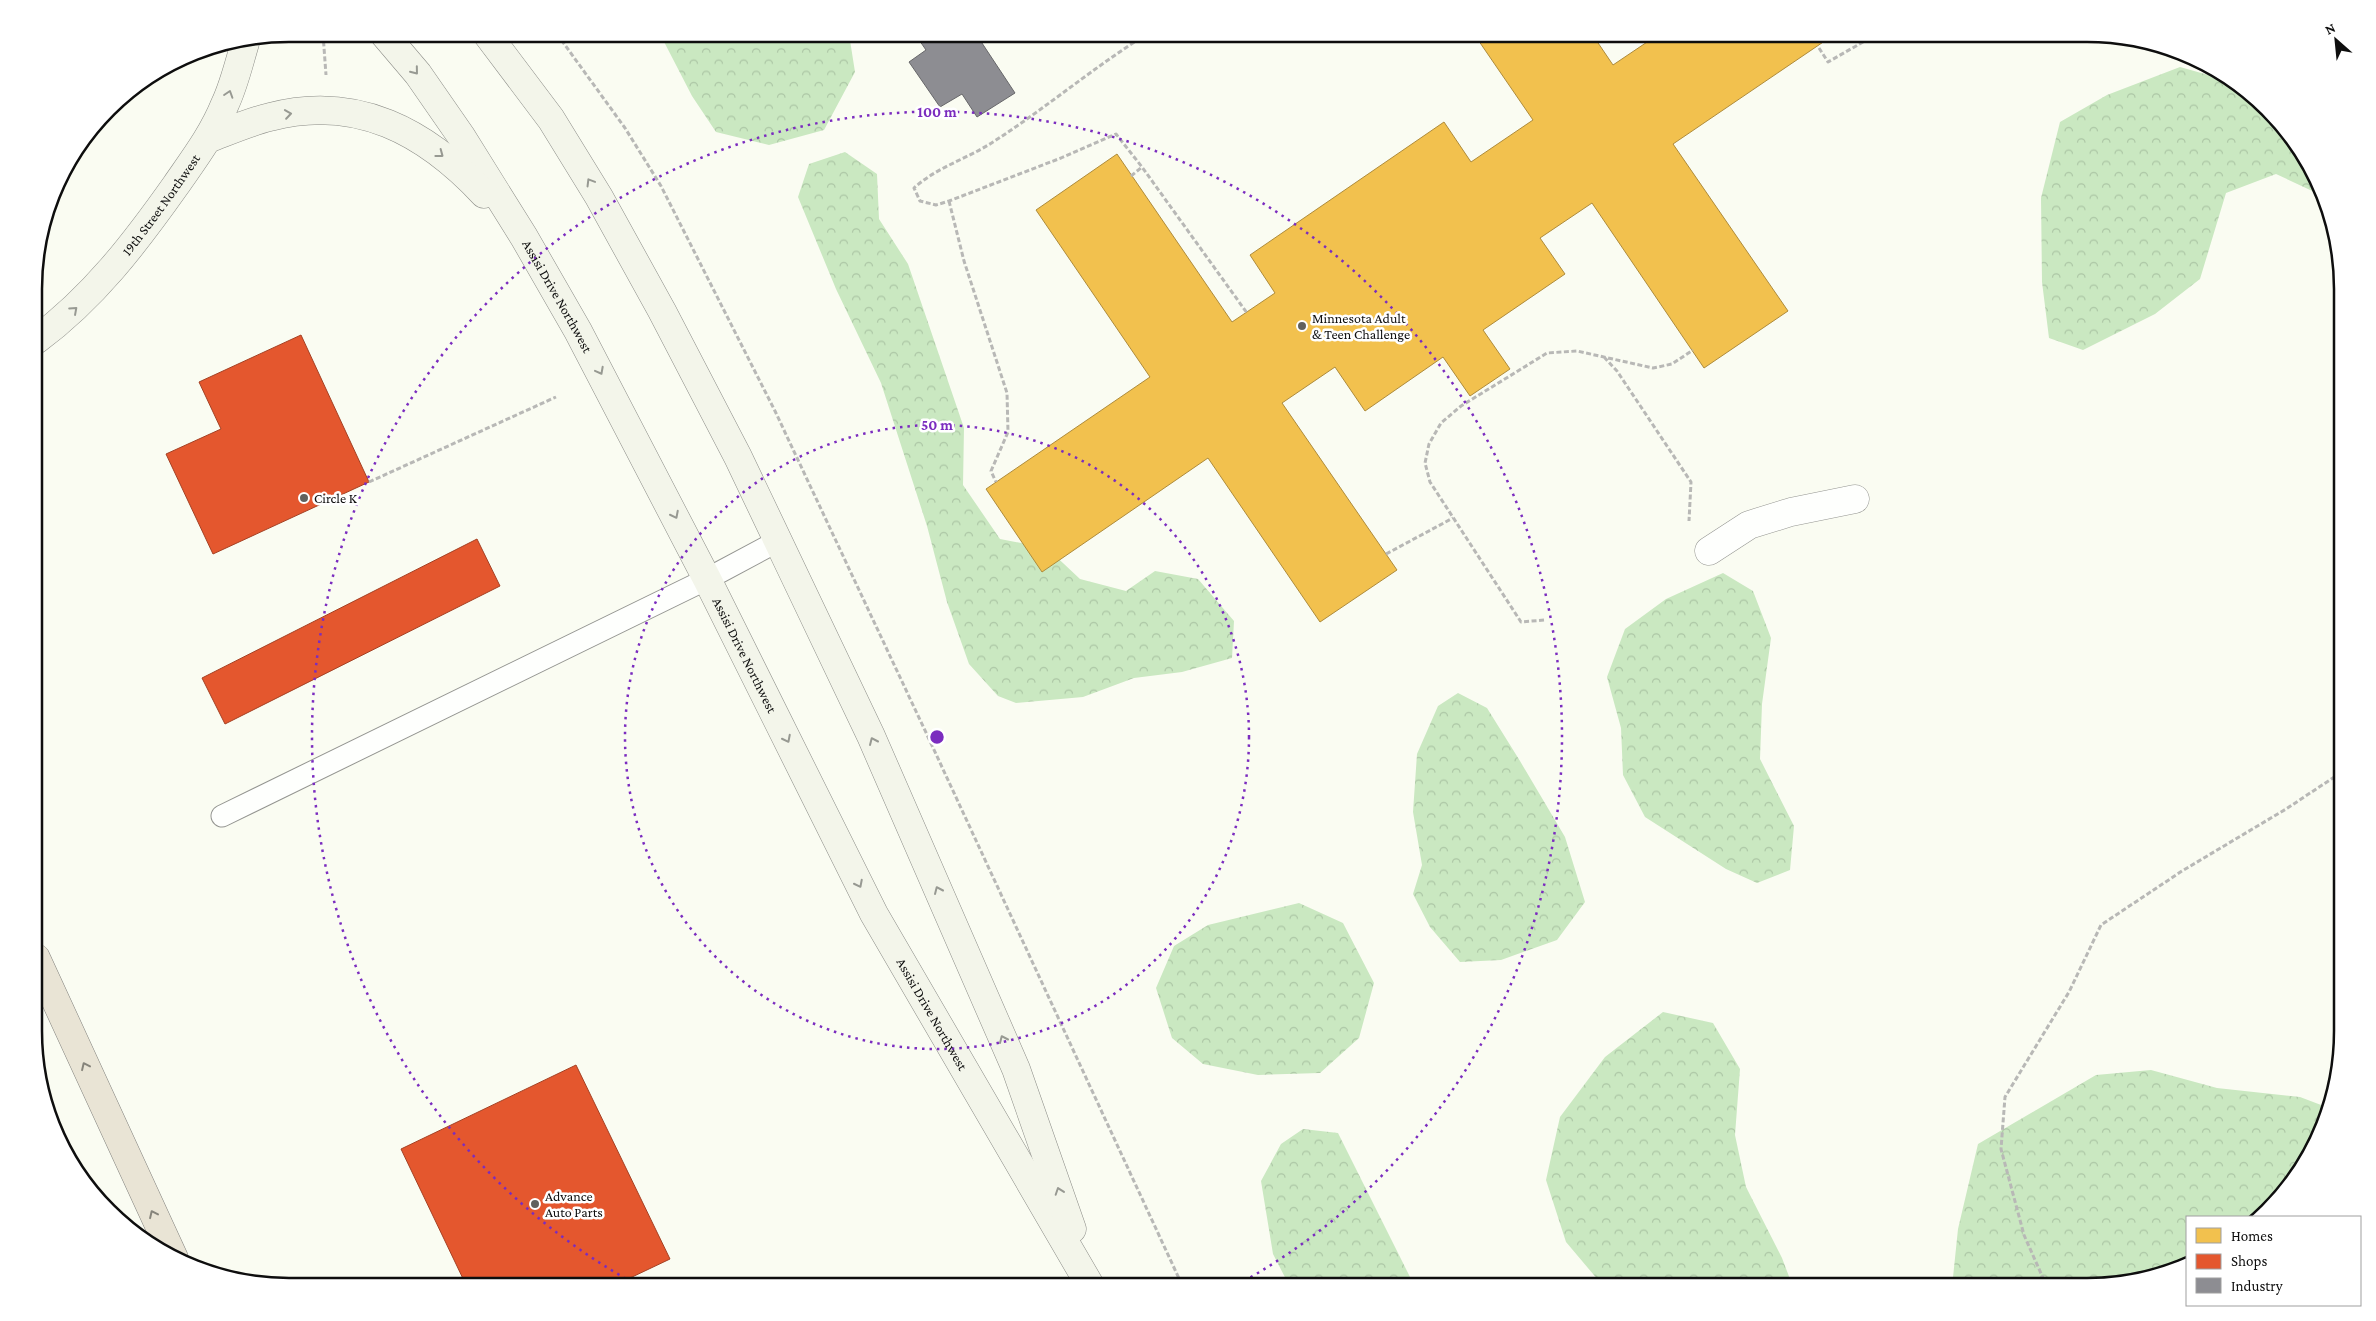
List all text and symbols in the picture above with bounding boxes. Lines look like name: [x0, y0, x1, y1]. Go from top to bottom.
north arrow: [2311, 15, 2361, 65]
text: N: [2322, 19, 2338, 38]
one-way arrow: [410, 65, 418, 74]
one-way arrow: [223, 90, 233, 99]
text: 100 m: [917, 104, 957, 120]
one-way arrow: [284, 109, 292, 120]
one-way arrow: [434, 148, 444, 157]
street label: 19th Street Northwest: [118, 151, 203, 259]
one-way arrow: [587, 179, 597, 188]
street label: Assisi Drive Northwest: [519, 237, 596, 356]
one-way arrow: [68, 306, 77, 315]
place label: Minnesota Adult & Teen Challenge: [1312, 310, 1410, 342]
marker: Minnesota Adult & Teen Challenge: [1296, 320, 1308, 332]
one-way arrow: [594, 366, 604, 375]
text: 50 m: [921, 417, 953, 433]
place label: Circle K: [314, 490, 358, 506]
marker: Circle K: [298, 492, 310, 504]
one-way arrow: [669, 510, 679, 519]
street label: Assisi Drive Northwest: [709, 595, 781, 716]
centre of rings: [928, 728, 946, 746]
one-way arrow: [781, 734, 791, 743]
one-way arrow: [869, 737, 879, 746]
one-way arrow: [853, 879, 864, 888]
one-way arrow: [933, 886, 944, 895]
street label: Assisi Drive Northwest: [893, 955, 971, 1073]
one-way arrow: [998, 1035, 1009, 1044]
one-way arrow: [81, 1062, 91, 1071]
place label: Advance Auto Parts: [545, 1188, 603, 1220]
one-way arrow: [1055, 1188, 1065, 1196]
marker: Advance Auto Parts: [529, 1198, 541, 1210]
one-way arrow: [149, 1210, 160, 1219]
legend: [2186, 1216, 2361, 1306]
text: Homes: [2231, 1228, 2273, 1244]
text: Shops: [2231, 1253, 2267, 1270]
text: Industry: [2231, 1278, 2283, 1295]

